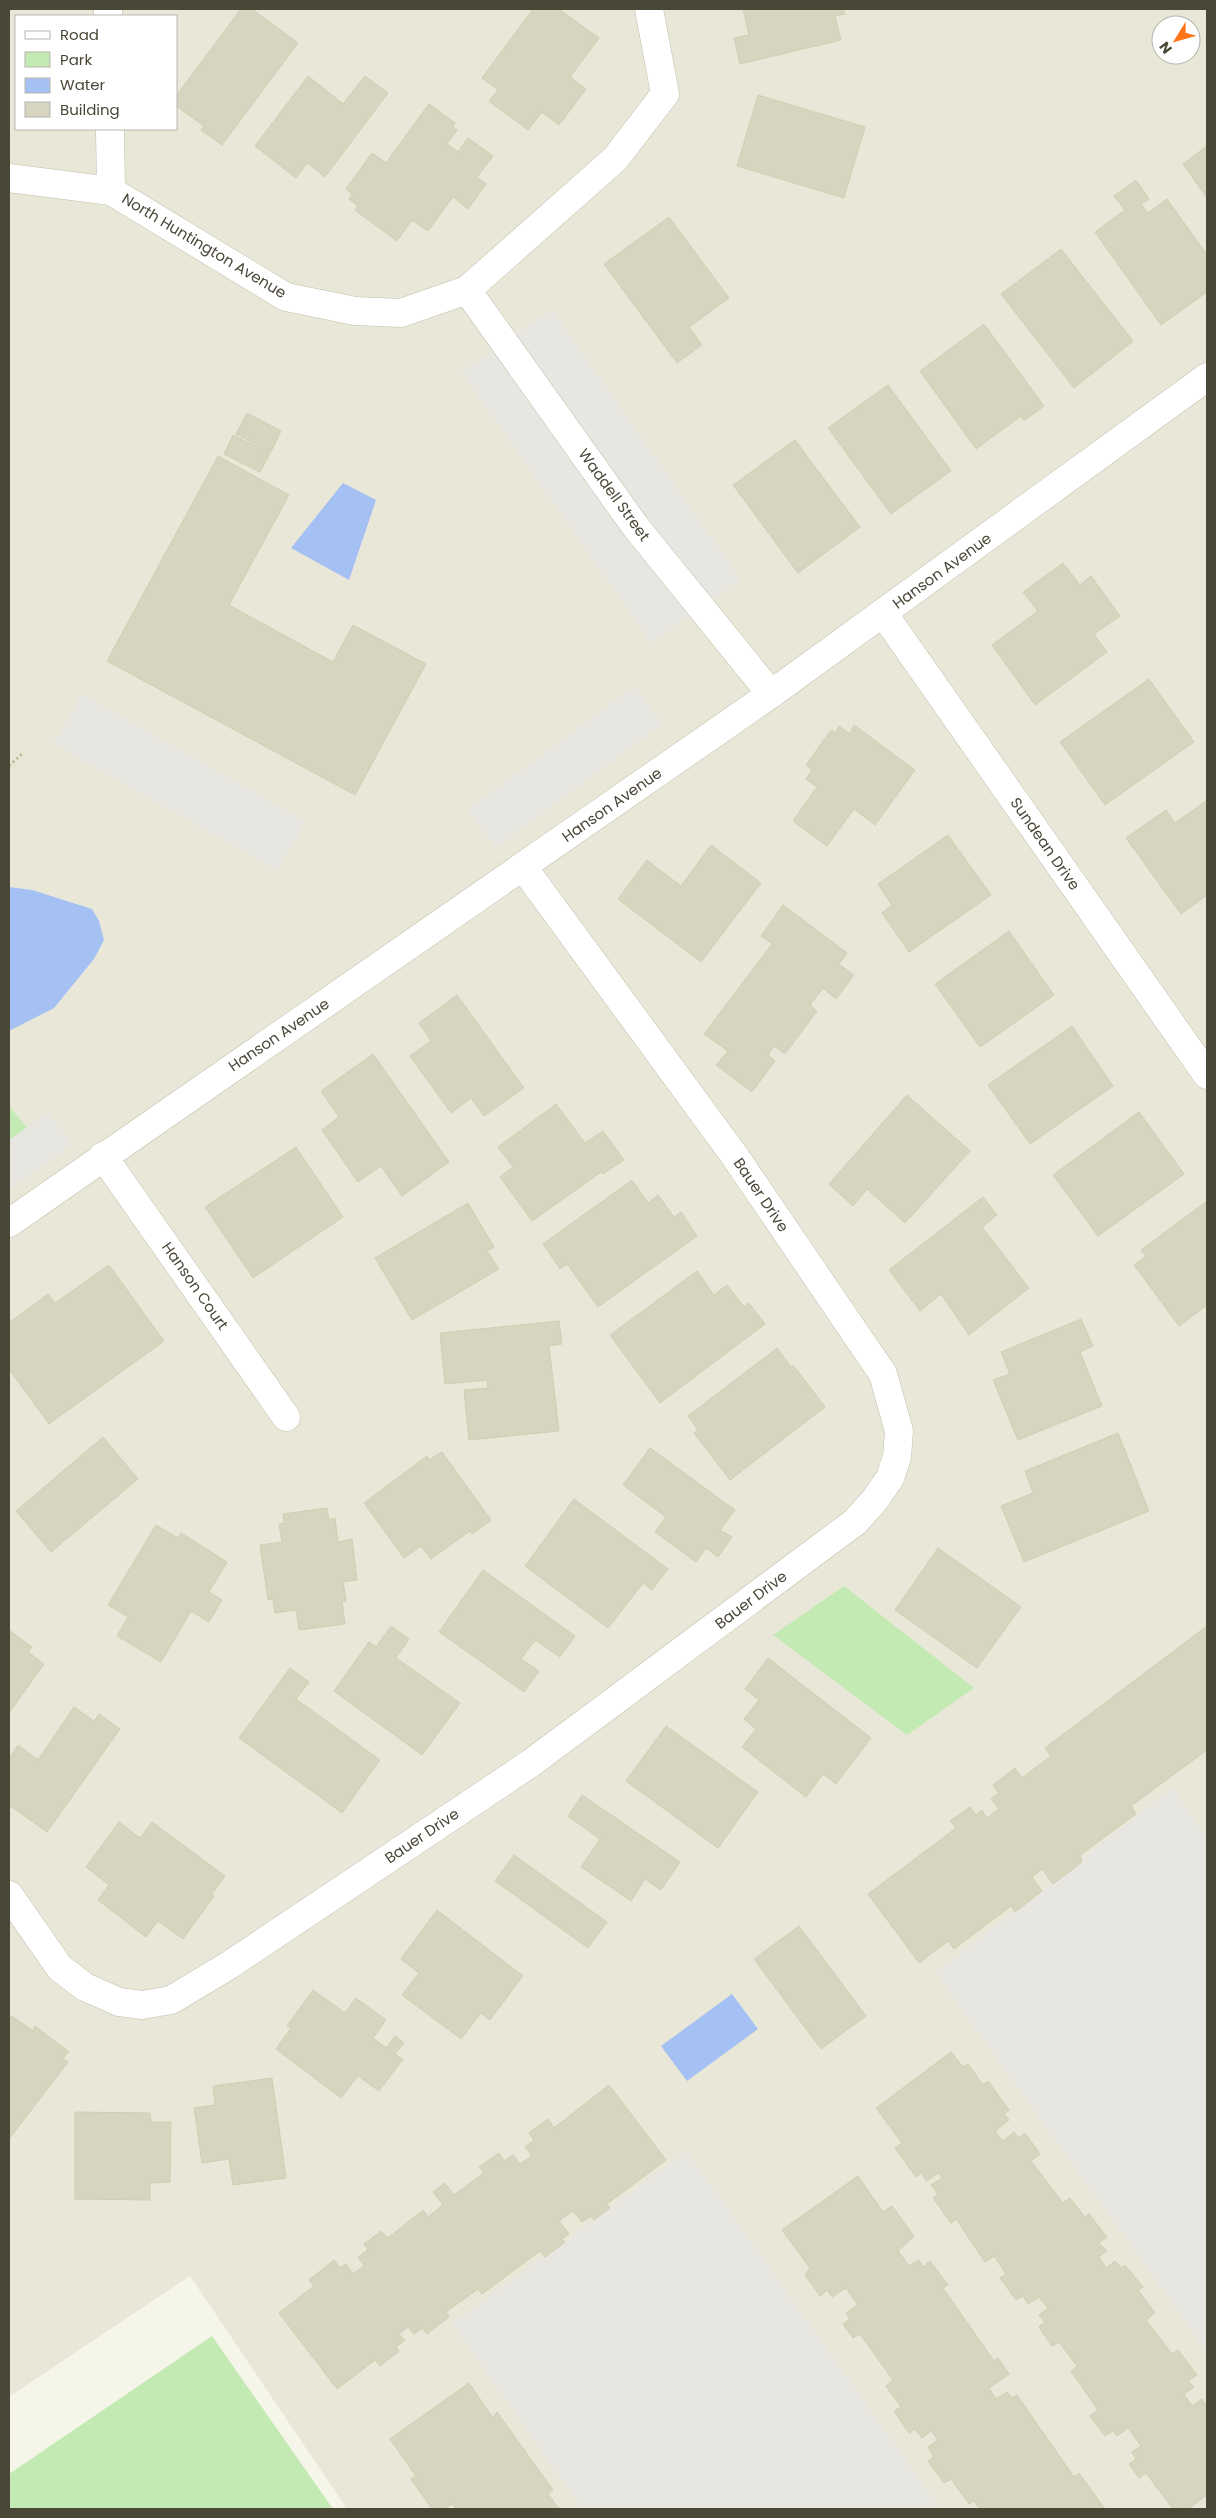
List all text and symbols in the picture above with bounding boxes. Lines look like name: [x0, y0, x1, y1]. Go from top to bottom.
legend: [15, 15, 178, 130]
north arrow: [1151, 15, 1201, 65]
text: Road: [60, 24, 99, 45]
text: N: [1154, 38, 1177, 58]
text: Park: [60, 49, 92, 70]
text: Water: [60, 74, 106, 95]
text: Building: [60, 99, 120, 120]
street label: North Huntington Avenue: [118, 188, 290, 303]
street label: Waddell Street: [574, 444, 655, 545]
street label: Hanson Avenue: [888, 528, 995, 614]
street label: Hanson Avenue: [558, 762, 666, 847]
street label: Sundean Drive: [1006, 793, 1085, 894]
street label: Hanson Avenue: [224, 993, 333, 1076]
street label: Bauer Drive: [729, 1153, 794, 1236]
street label: Hanson Court: [157, 1238, 234, 1334]
street label: Bauer Drive: [710, 1566, 791, 1634]
street label: Bauer Drive: [380, 1803, 463, 1868]

